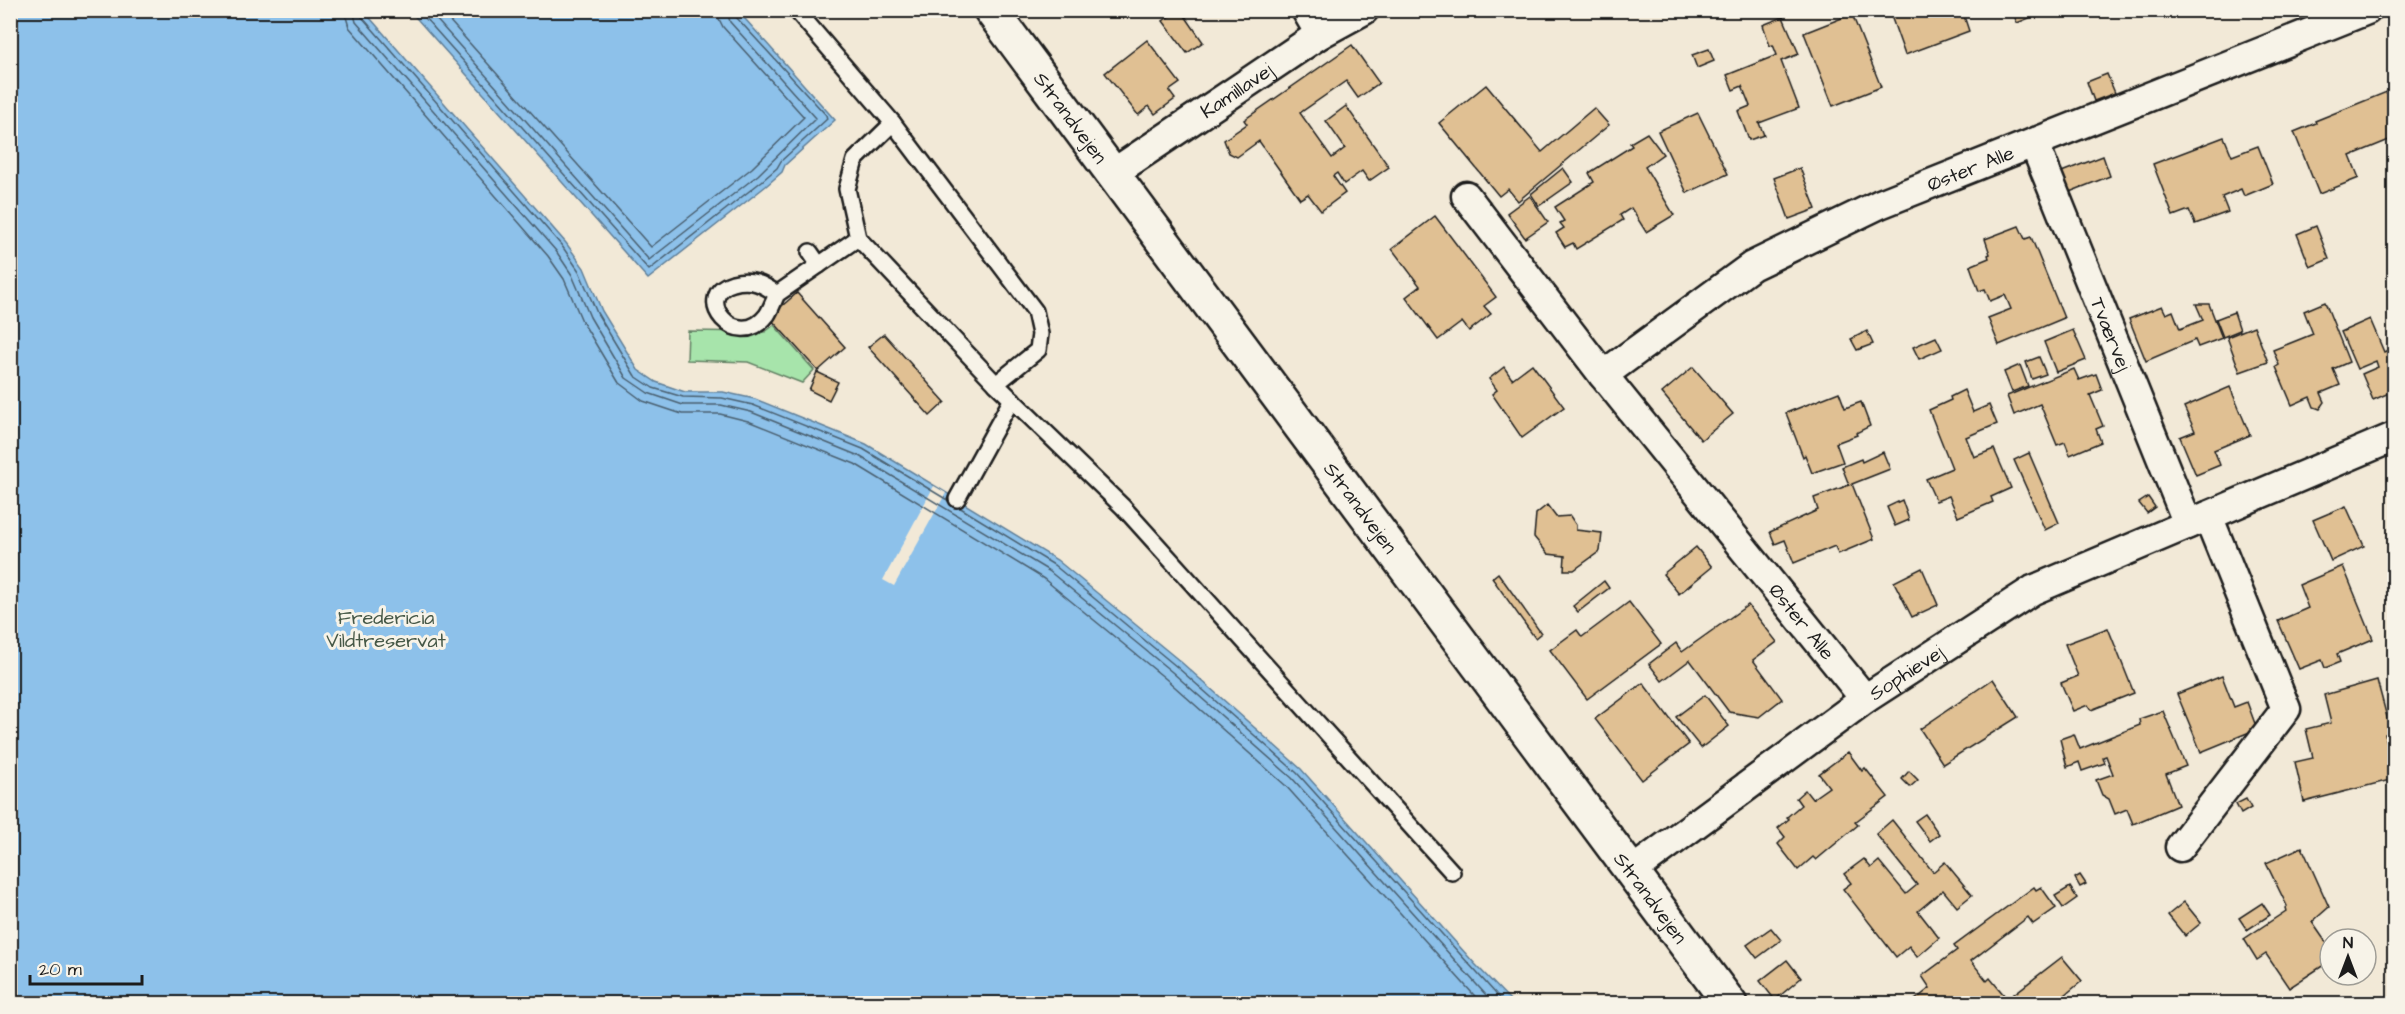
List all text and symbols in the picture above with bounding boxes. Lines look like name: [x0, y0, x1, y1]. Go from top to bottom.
street label: Kamillavej: [1195, 56, 1279, 126]
street label: Strandvejen: [1027, 66, 1114, 170]
street label: Øster Alle: [1923, 139, 2018, 199]
street label: Tværvej: [2083, 293, 2138, 376]
street label: Strandvejen: [1317, 456, 1404, 560]
street label: Øster Alle: [1762, 577, 1841, 666]
park label: Fredericia Vildtreservat: [326, 604, 446, 655]
street label: Sophievej: [1864, 638, 1950, 708]
street label: Strandvejen: [1607, 846, 1694, 950]
north arrow: [2318, 927, 2378, 987]
text: N: [2343, 932, 2353, 954]
scale bar: [30, 948, 142, 986]
text: 20 m: [39, 957, 82, 982]

